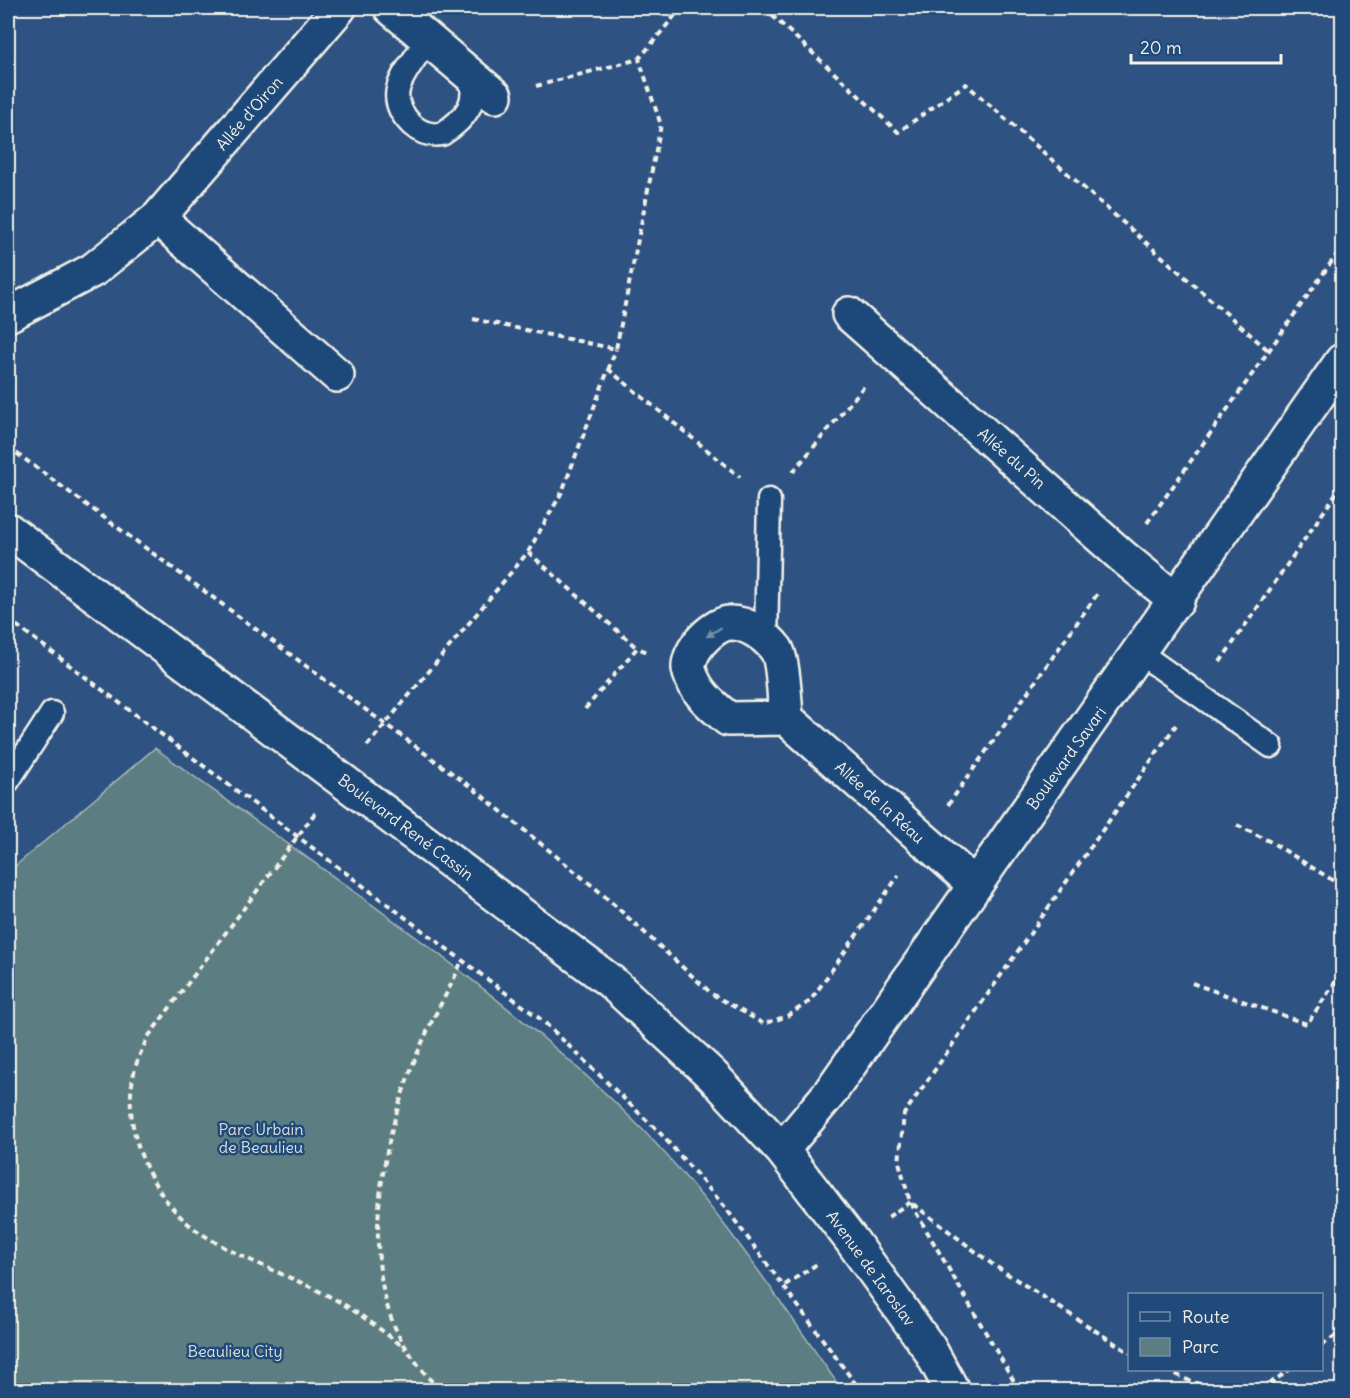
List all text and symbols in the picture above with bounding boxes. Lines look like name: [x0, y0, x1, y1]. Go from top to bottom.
scale bar: [1131, 27, 1281, 65]
text: 20 m: [1140, 36, 1182, 59]
street label: Allée d'Oiron: [211, 72, 287, 154]
street label: Allée du Pin: [974, 423, 1050, 493]
one-way arrow: [706, 626, 723, 637]
street label: Boulevard Savari: [1022, 703, 1110, 813]
street label: Allée de la Réau: [831, 757, 929, 847]
street label: Boulevard René Cassin: [334, 770, 478, 884]
park label: Parc Urbain de Beaulieu: [219, 1119, 303, 1157]
street label: Avenue de Iaroslav: [822, 1206, 920, 1330]
legend: [1128, 1293, 1323, 1371]
text: Route: [1182, 1305, 1230, 1328]
text: Parc: [1182, 1335, 1219, 1358]
park label: Beaulieu City: [187, 1341, 283, 1361]

